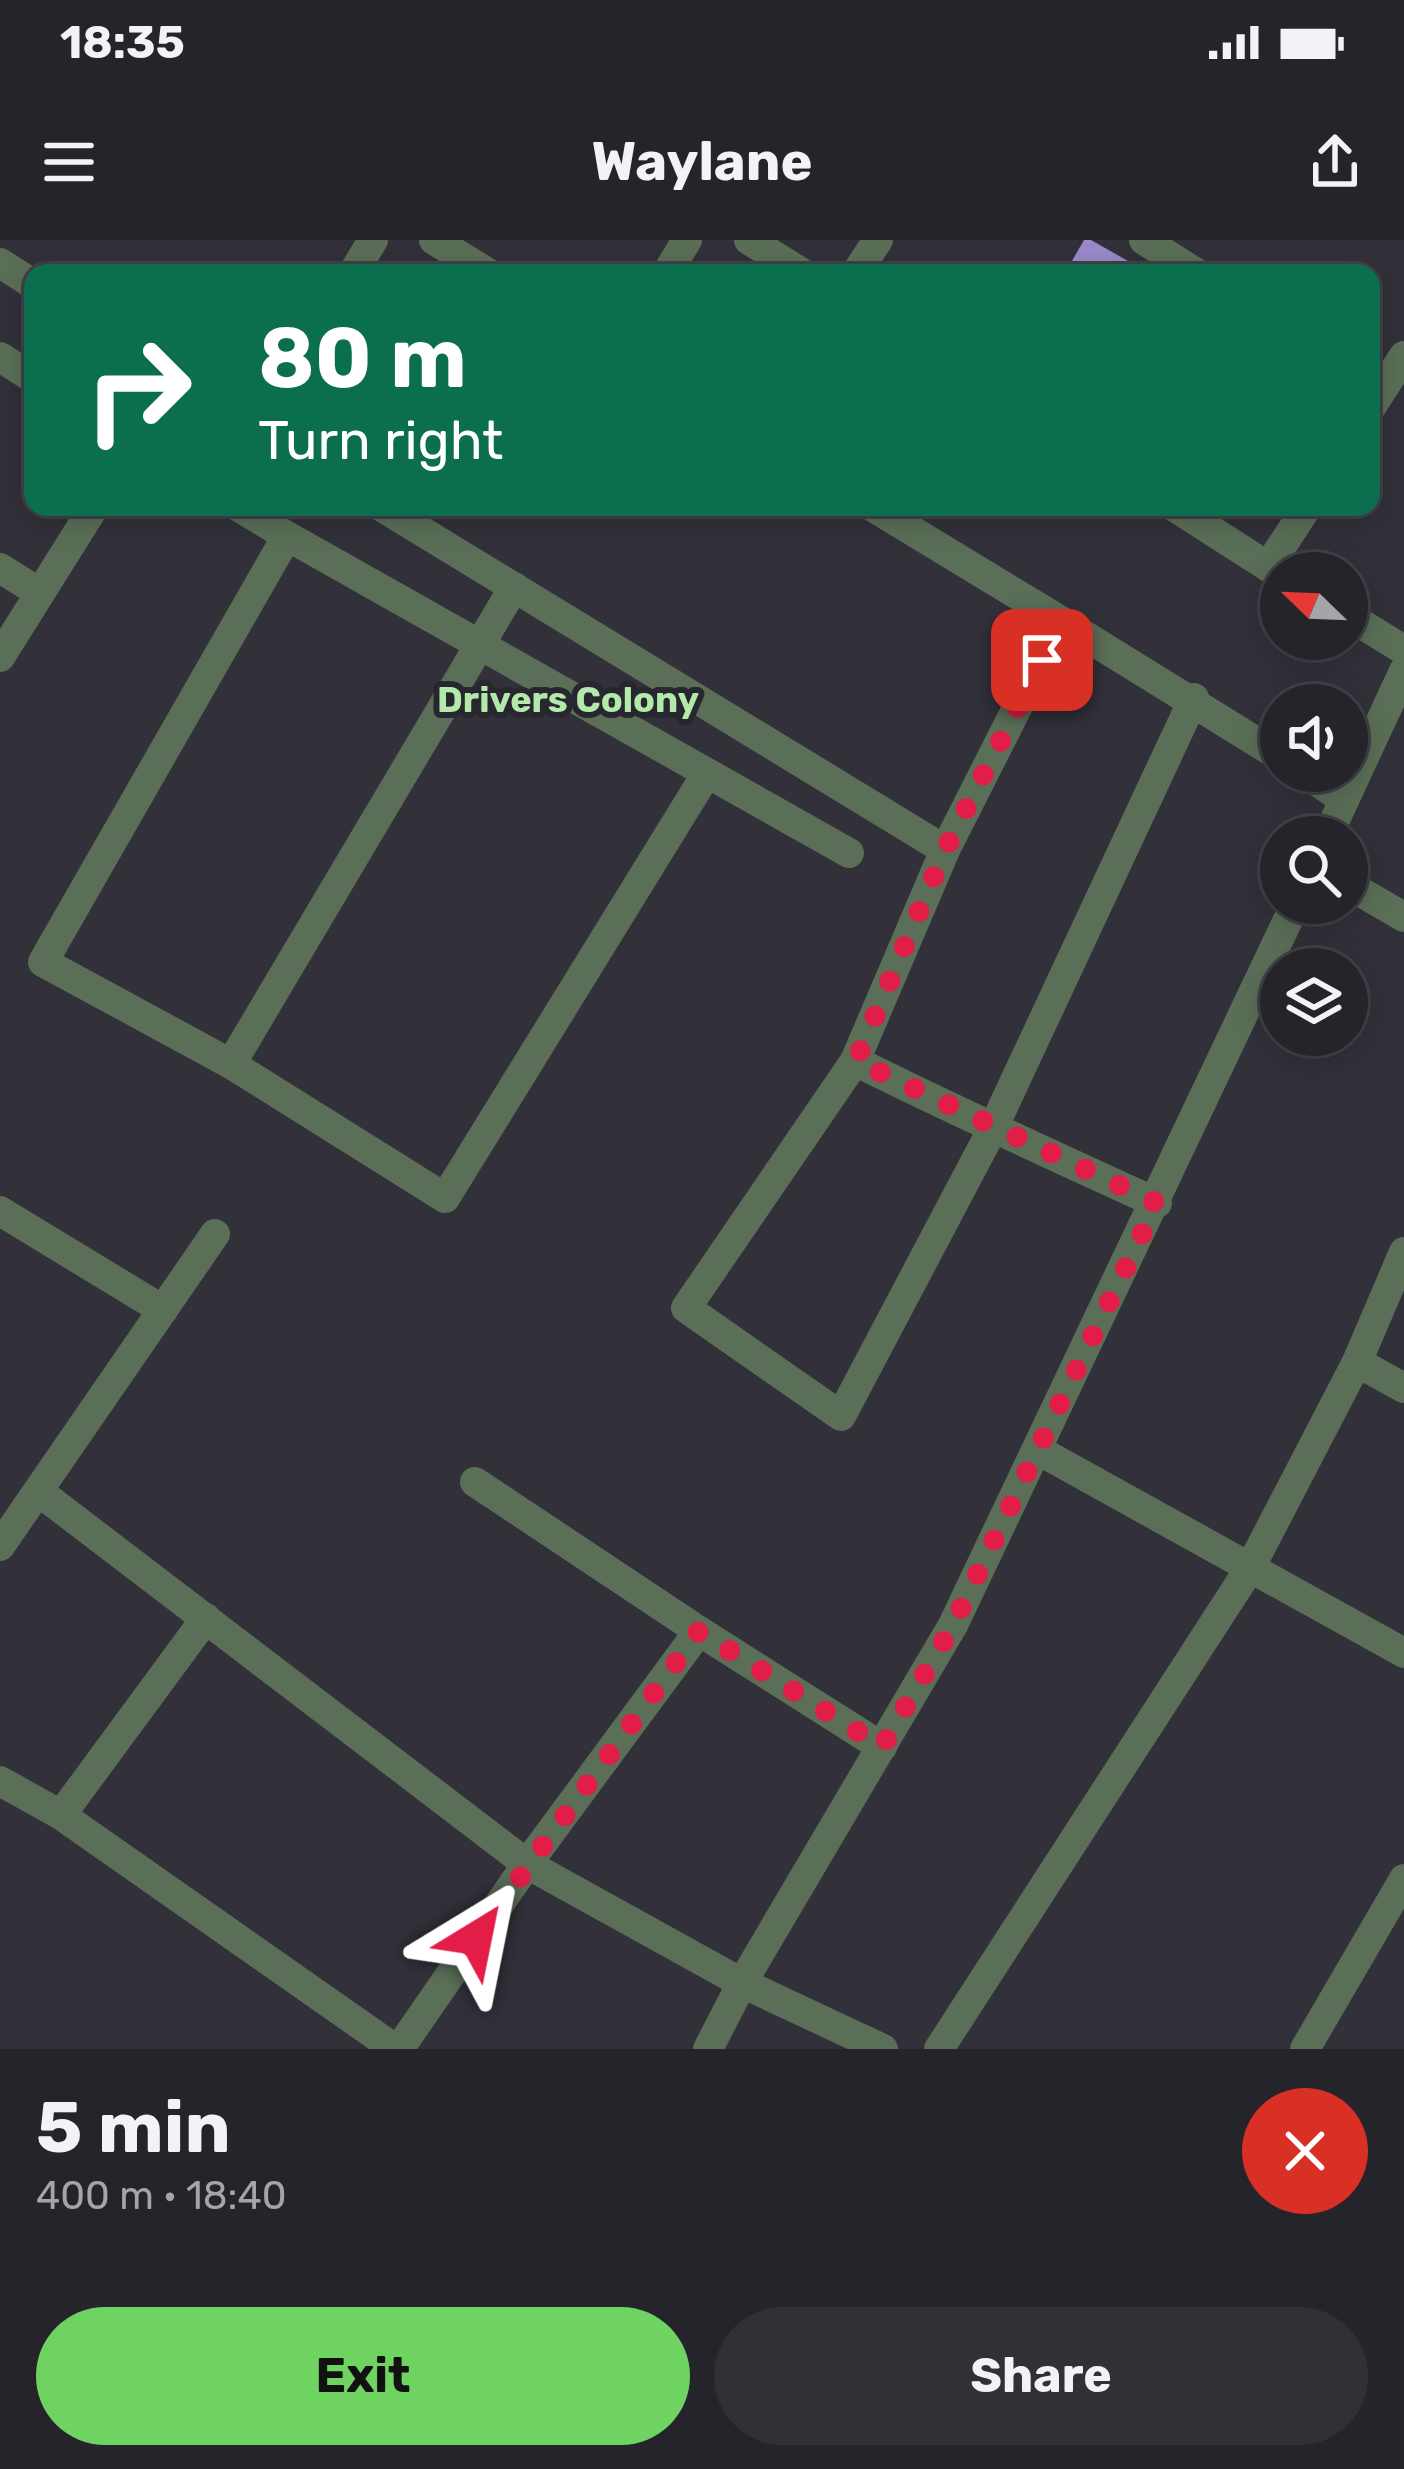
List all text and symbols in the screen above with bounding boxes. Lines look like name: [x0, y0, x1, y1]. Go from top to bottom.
text: 18:35: [60, 16, 185, 69]
icon: menu: [36, 129, 102, 195]
icon: share: [1302, 129, 1368, 195]
text: Waylane: [591, 130, 813, 194]
text: 80 m: [258, 308, 467, 408]
icon: right: [60, 312, 216, 468]
text: Turn right: [258, 409, 503, 473]
north arrow: [1260, 552, 1368, 660]
map controls: [1260, 552, 1368, 1056]
pin: [991, 609, 1093, 711]
icon: arrive: [1009, 627, 1075, 693]
district label: Drivers Colony: [437, 678, 699, 721]
button: sound: [1260, 684, 1368, 792]
button: search: [1260, 816, 1368, 924]
button: layers: [1260, 948, 1368, 1056]
position arrow: [413, 1875, 539, 2001]
text: 5 min: [36, 2085, 231, 2170]
button: close: [1242, 2088, 1368, 2214]
text: 400 m · 18:40: [36, 2173, 286, 2219]
button: Exit: [36, 2307, 690, 2445]
button: Share: [714, 2307, 1368, 2445]

